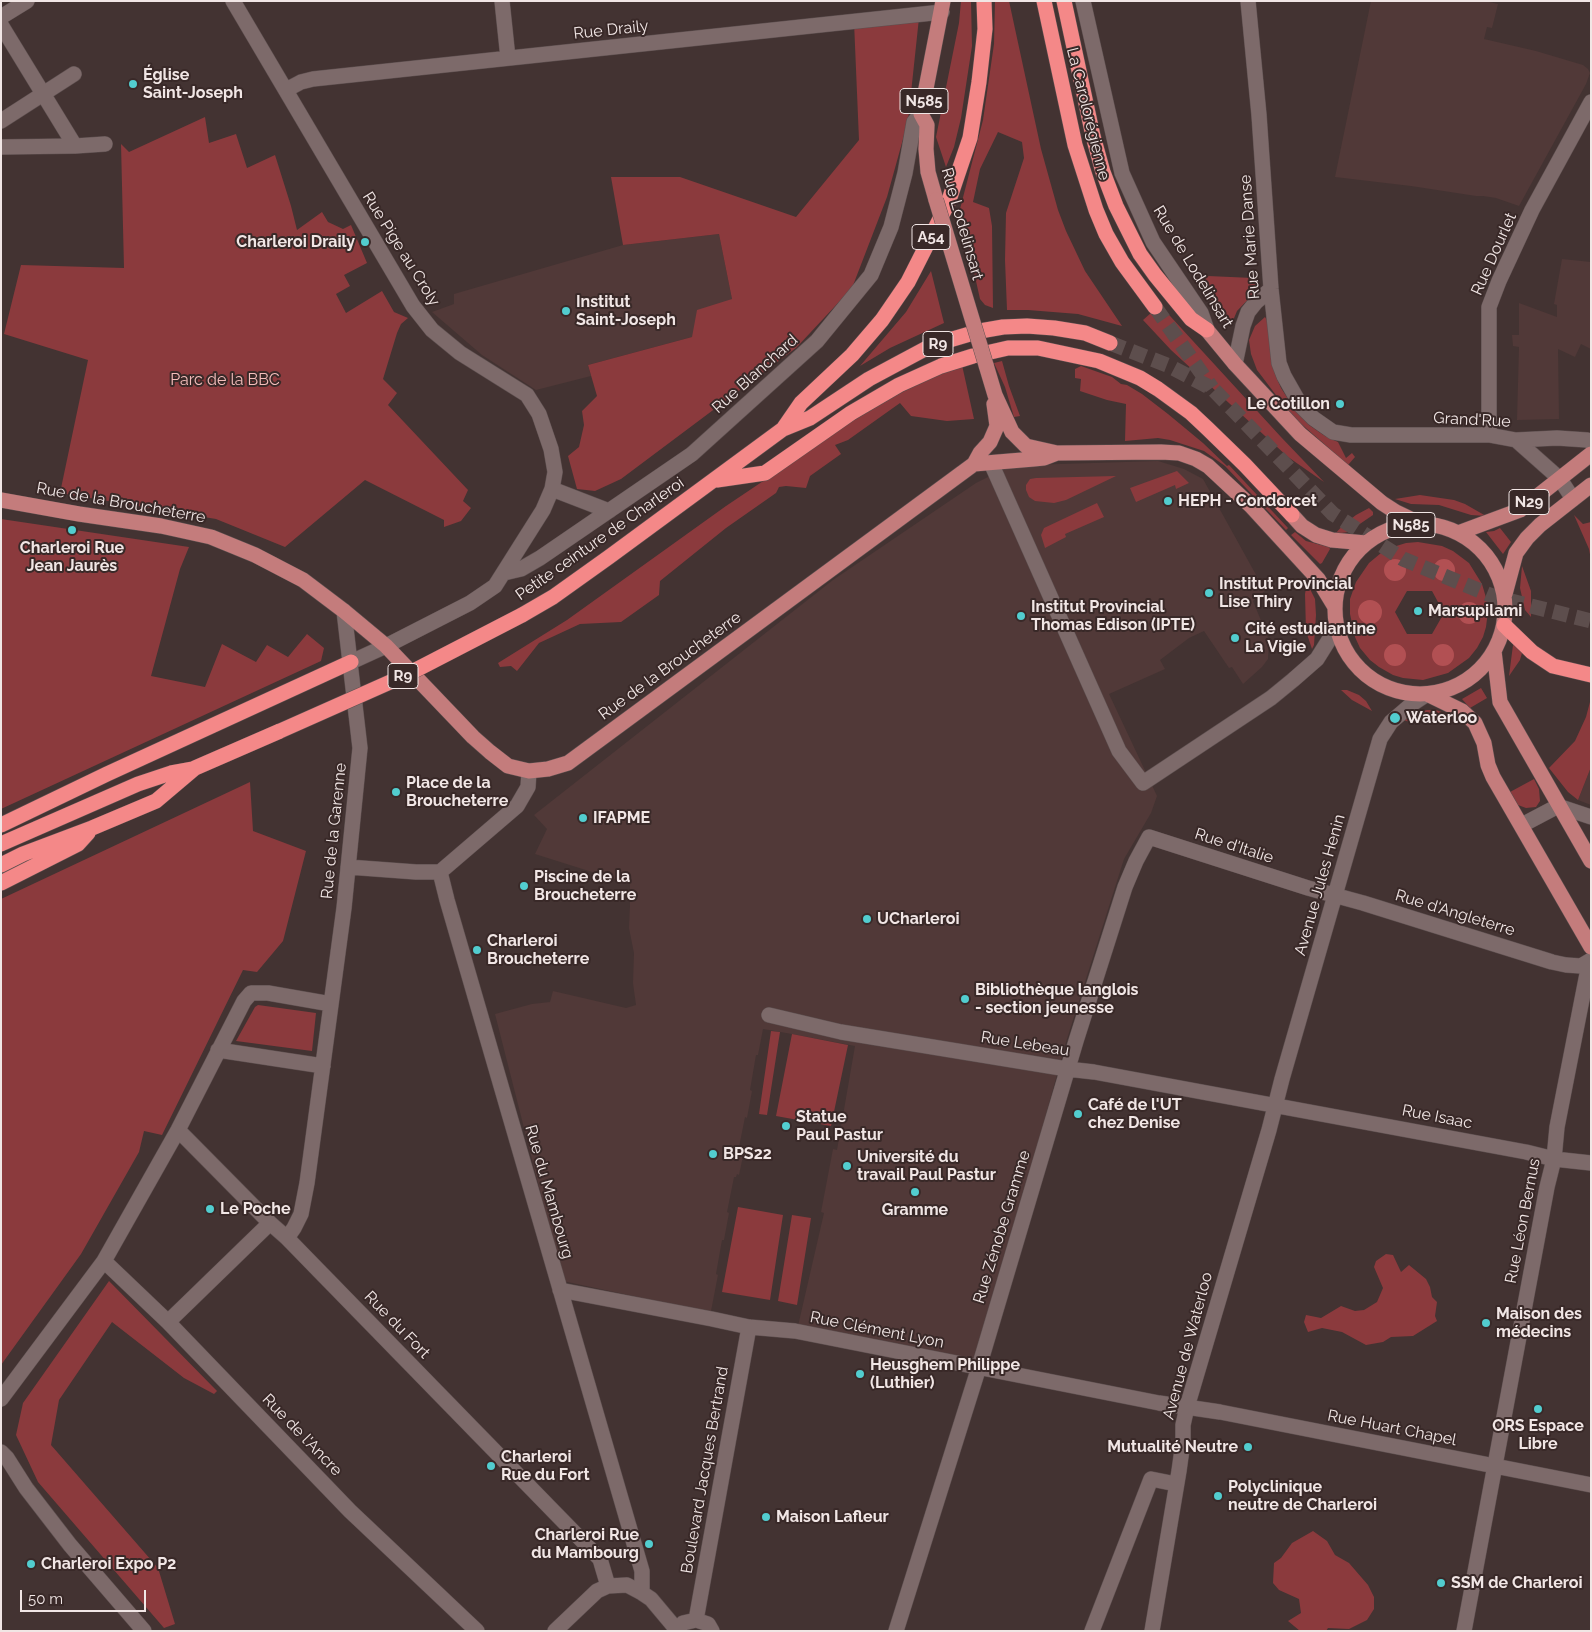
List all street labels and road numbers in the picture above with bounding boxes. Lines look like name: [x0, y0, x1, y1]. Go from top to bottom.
street label: Rue Draily: [573, 17, 649, 43]
street label: La Carolorégienne: [1062, 46, 1114, 182]
road number: N585: [900, 88, 948, 114]
street label: Rue Lodelinsart: [937, 166, 987, 282]
street label: Rue Marie Danse: [1236, 174, 1264, 300]
street label: Rue Pige au Croly: [358, 188, 444, 310]
street label: Rue de Lodelinsart: [1149, 202, 1237, 332]
street label: Rue Dourlet: [1467, 210, 1521, 298]
road number: A54: [912, 224, 950, 250]
street label: Rue Blanchard: [708, 331, 802, 417]
road number: R9: [923, 332, 953, 356]
street label: Grand'Rue: [1433, 408, 1511, 432]
street label: Petite ceinture de Charleroi: [512, 473, 688, 605]
street label: Rue de la Broucheterre: [35, 479, 207, 527]
road number: N29: [1509, 490, 1549, 514]
road number: N585: [1387, 512, 1435, 538]
street label: Rue de la Broucheterre: [595, 608, 745, 724]
road number: R9: [388, 664, 418, 688]
street label: Rue de la Garenne: [317, 762, 351, 900]
street label: Avenue Jules Henin: [1291, 812, 1349, 958]
street label: Rue d'Italie: [1192, 824, 1276, 868]
street label: Rue d'Angleterre: [1393, 886, 1517, 940]
street label: Rue Lebeau: [979, 1028, 1071, 1060]
street label: Rue Isaac: [1400, 1101, 1474, 1133]
street label: Rue du Mambourg: [521, 1123, 577, 1261]
street label: Rue Zénobe Gramme: [970, 1148, 1034, 1306]
street label: Rue Léon Bernus: [1501, 1157, 1545, 1285]
street label: Avenue de Waterloo: [1159, 1270, 1217, 1422]
street label: Rue du Fort: [360, 1287, 434, 1363]
street label: Rue Clément Lyon: [808, 1308, 946, 1352]
street label: Boulevard Jacques Bertrand: [677, 1365, 733, 1575]
street label: Rue de l'Ancre: [258, 1390, 346, 1480]
street label: Rue Huart Chapel: [1326, 1406, 1458, 1450]

